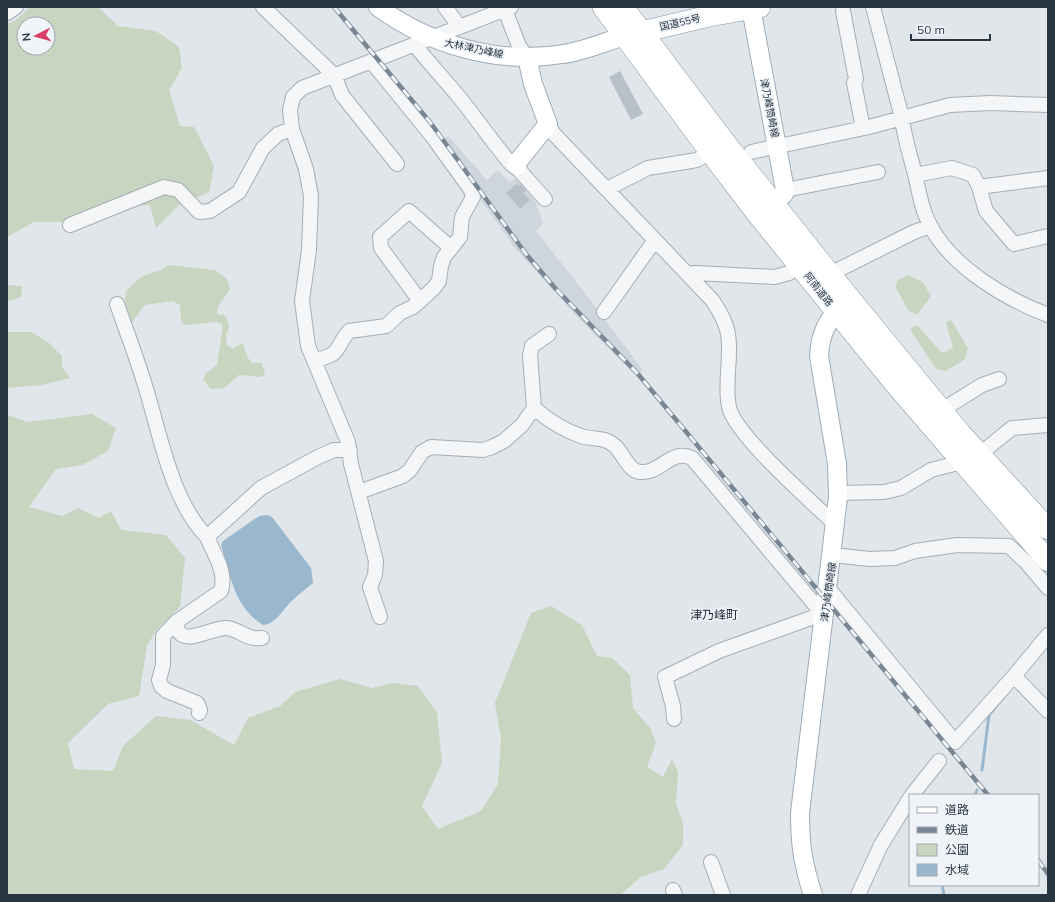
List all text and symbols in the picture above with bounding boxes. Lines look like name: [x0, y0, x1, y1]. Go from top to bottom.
street label: 国道55号: [658, 11, 702, 34]
north arrow: [16, 16, 56, 56]
scale bar: [911, 16, 990, 42]
text: 50 m: [917, 22, 945, 37]
text: N: [19, 32, 33, 42]
street label: 大林津乃峰線: [443, 36, 505, 61]
street label: 津乃峰筒崎線: [757, 77, 782, 139]
street label: 阿南道路: [801, 270, 836, 309]
street label: 津乃峰筒崎線: [818, 561, 839, 623]
district label: 津乃峰町: [690, 607, 738, 622]
legend: [909, 794, 1039, 886]
text: 道路: [945, 802, 969, 817]
text: 鉄道: [945, 822, 969, 837]
text: 公園: [945, 842, 969, 857]
text: 水域: [945, 862, 969, 877]

